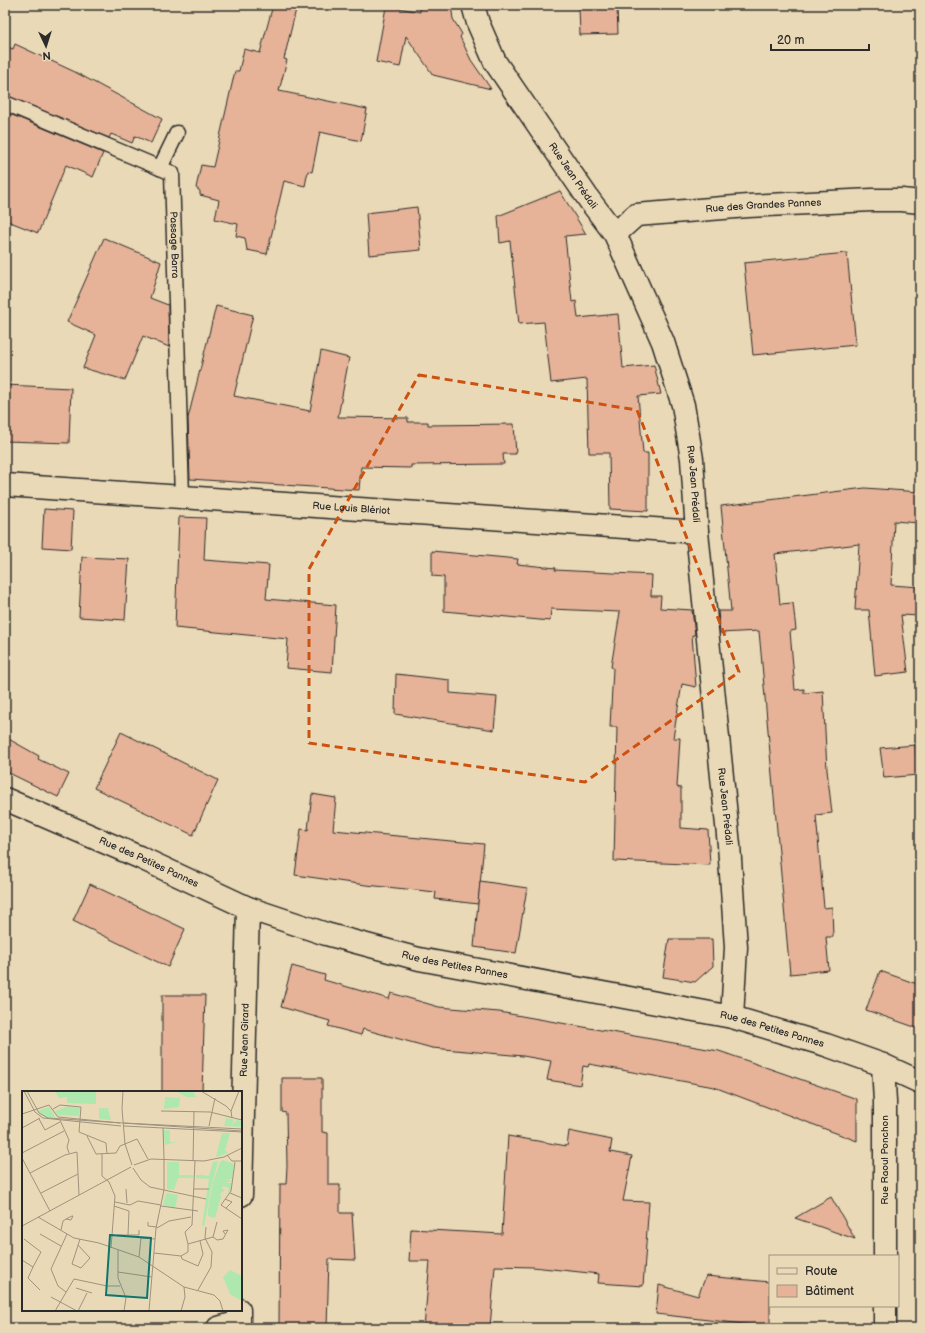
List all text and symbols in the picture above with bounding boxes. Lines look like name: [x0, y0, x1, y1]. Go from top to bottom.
north arrow: [26, 26, 66, 66]
scale bar: [771, 26, 869, 52]
text: 20 m: [777, 33, 804, 48]
text: N: [42, 49, 51, 62]
street label: Rue Jean Prédali: [546, 140, 600, 211]
street label: Rue des Grandes Pannes: [705, 196, 822, 215]
street label: Passage Barra: [167, 211, 181, 279]
street label: Rue Jean Prédali: [684, 444, 702, 523]
street label: Rue Louis Blériot: [312, 500, 390, 517]
street label: Rue Jean Prédali: [715, 767, 735, 846]
street label: Rue des Petites Pannes: [97, 834, 200, 890]
street label: Rue des Petites Pannes: [400, 949, 509, 981]
street label: Rue Jean Girard: [238, 1003, 252, 1077]
street label: Rue des Petites Pannes: [719, 1009, 826, 1050]
inset map: [22, 1091, 242, 1311]
street label: Rue Raoul Ponchon: [879, 1115, 891, 1205]
legend: [769, 1255, 899, 1307]
text: Route: [805, 1264, 837, 1279]
text: Bâtiment: [805, 1284, 854, 1299]

